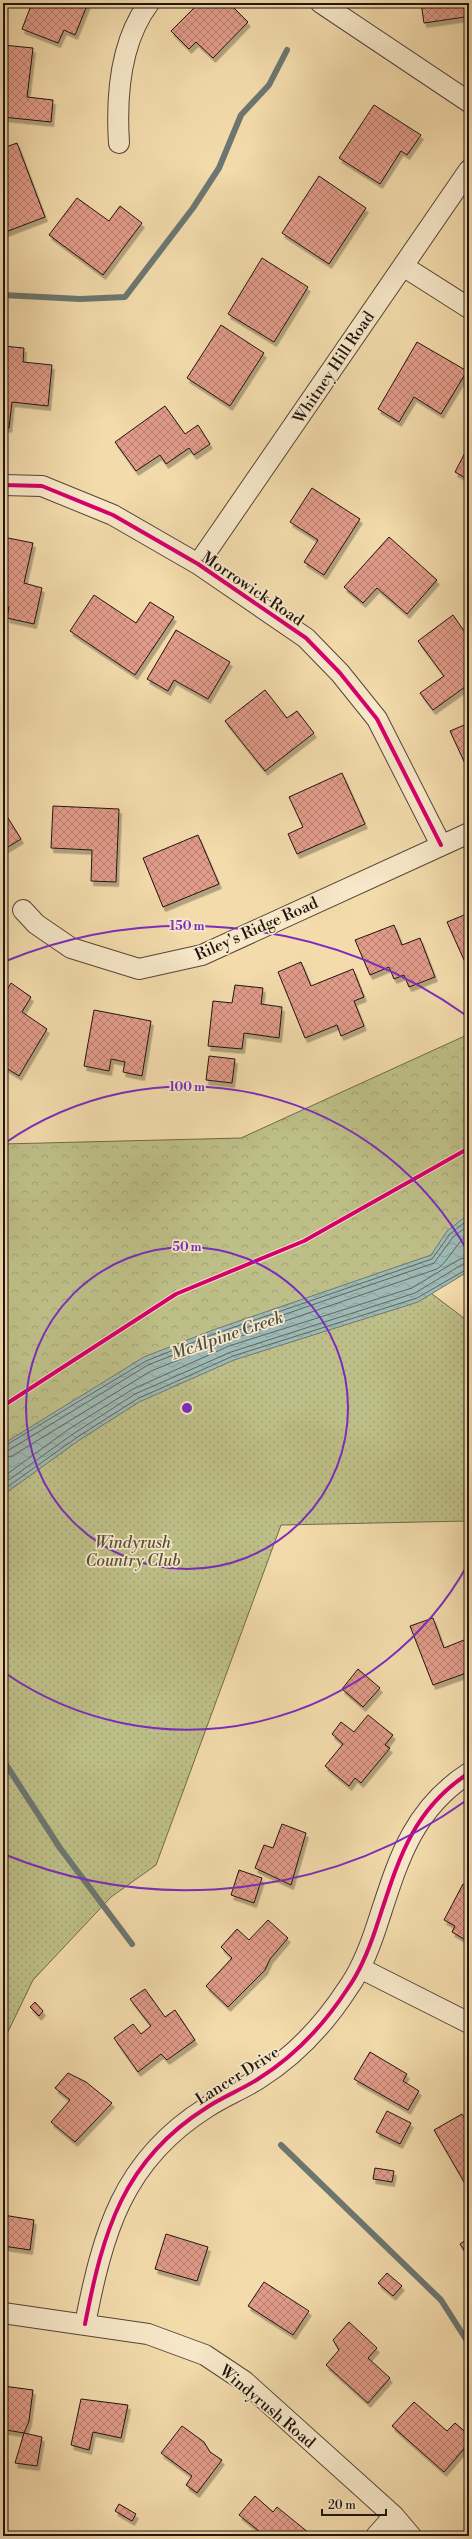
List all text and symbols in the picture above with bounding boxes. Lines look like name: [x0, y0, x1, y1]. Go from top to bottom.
street label: Whitney Hill Road: [288, 307, 379, 428]
street label: Morrowick Road: [198, 547, 307, 630]
street label: Riley's Ridge Road: [192, 893, 321, 965]
text: 150 m: [170, 919, 204, 934]
text: 100 m: [169, 1080, 205, 1095]
text: 50 m: [172, 1240, 202, 1255]
water label: McAlpine Creek: [168, 1306, 287, 1366]
centre of rings: [180, 1401, 194, 1415]
park label: Windyrush Country Club: [85, 1533, 181, 1571]
street label: Lancer Drive: [192, 2042, 283, 2110]
street label: Windyrush Road: [214, 2360, 319, 2453]
scale bar: [322, 2491, 386, 2517]
text: 20 m: [328, 2498, 356, 2513]

